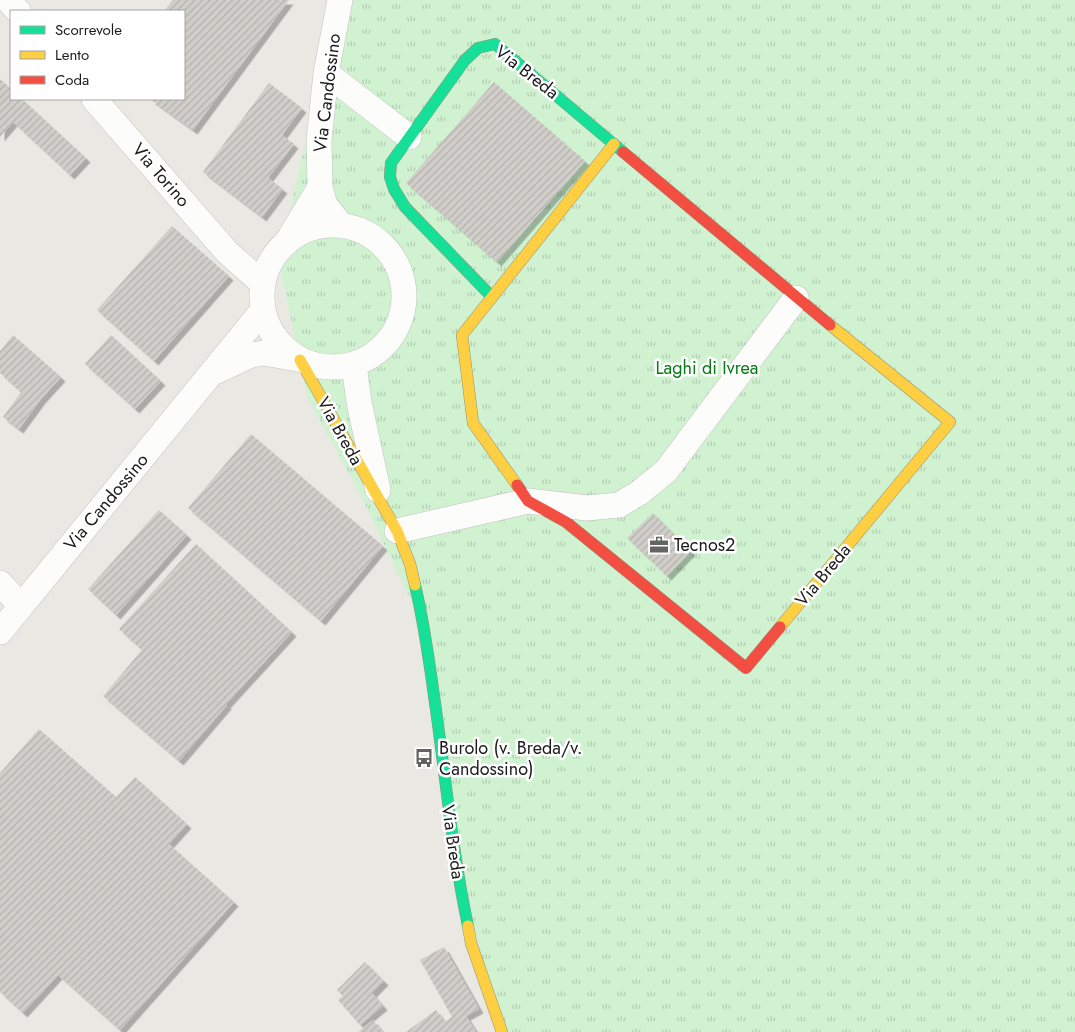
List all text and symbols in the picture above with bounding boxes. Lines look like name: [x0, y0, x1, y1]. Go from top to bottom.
legend: [10, 10, 185, 100]
text: Scorrevole: [55, 19, 122, 41]
street label: Via Candossino: [307, 32, 347, 154]
street label: Via Breda: [490, 39, 564, 105]
text: Lento: [55, 44, 89, 66]
text: Coda: [55, 69, 89, 91]
street label: Via Torino: [126, 137, 196, 213]
park label: Laghi di Ivrea: [655, 355, 759, 381]
street label: Via Breda: [311, 392, 369, 470]
street label: Via Candossino: [58, 448, 155, 556]
place label: Tecnos2: [674, 532, 735, 558]
office icon: Tecnos2: [648, 534, 670, 556]
street label: Via Breda: [789, 538, 857, 612]
place label: Burolo (v. Breda/v. Candossino): [439, 735, 582, 782]
bus stop icon: Burolo (v. Breda/v. Candossino): [413, 747, 435, 769]
street label: Via Breda: [435, 803, 471, 881]

